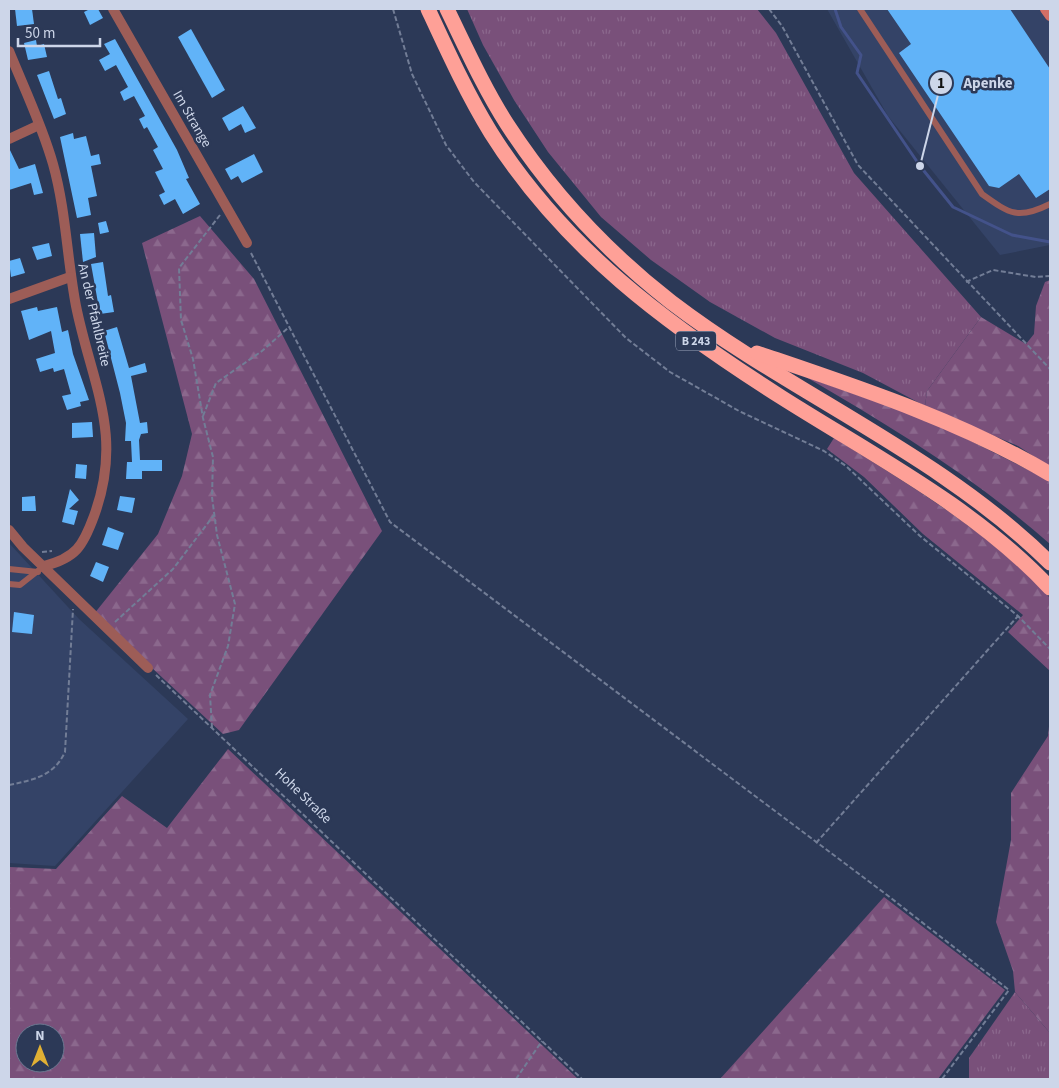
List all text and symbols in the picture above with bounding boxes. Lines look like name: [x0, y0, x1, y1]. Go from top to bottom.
scale bar: [18, 15, 100, 47]
text: 50 m: [25, 23, 55, 44]
callout: Apenke: [928, 68, 1023, 98]
text: 1: [937, 73, 945, 94]
text: Apenke: [962, 73, 1013, 94]
street label: Im Strange: [168, 87, 216, 151]
street label: An der Pfahlbreite: [72, 262, 116, 368]
road number: B 243: [676, 332, 716, 351]
street label: Hohe Straße: [270, 764, 336, 828]
north arrow: [15, 1023, 65, 1073]
text: N: [35, 1026, 45, 1046]

